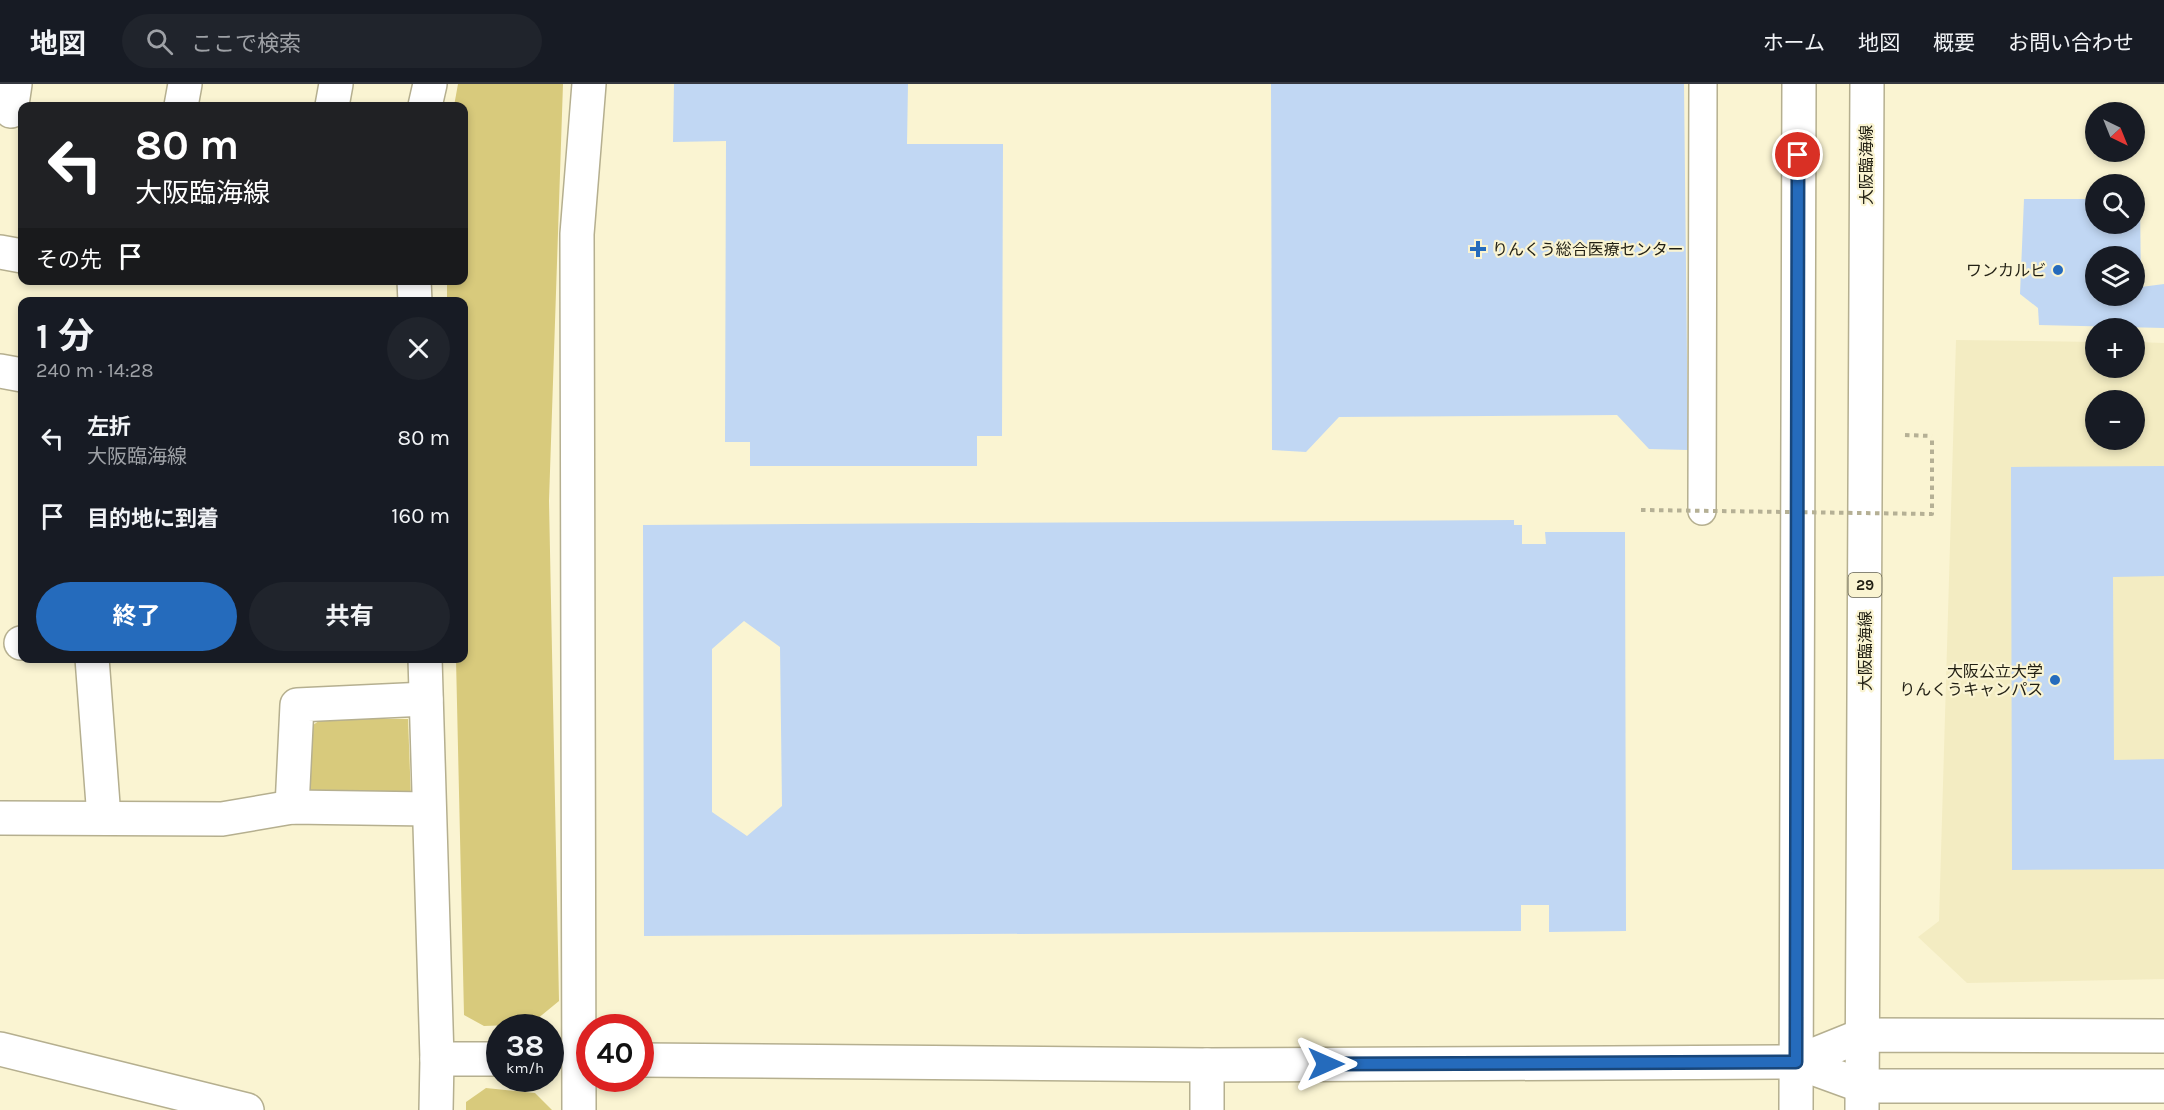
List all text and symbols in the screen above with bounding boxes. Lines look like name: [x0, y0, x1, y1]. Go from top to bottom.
search box: [122, 14, 542, 68]
icon: search: [143, 25, 176, 58]
text: 地図: [30, 27, 86, 60]
text: ここで検索: [191, 31, 301, 57]
text: ホーム: [1763, 31, 1825, 55]
text: 地図: [1858, 31, 1900, 55]
text: 概要: [1933, 31, 1975, 55]
text: お問い合わせ: [2008, 31, 2134, 55]
north arrow: [2085, 102, 2145, 162]
map controls: [2085, 102, 2145, 450]
text: 80 m: [135, 120, 239, 170]
street label: 大阪臨海線: [1857, 125, 1876, 205]
icon: left: [36, 126, 114, 204]
pin: [1772, 129, 1823, 180]
icon: arrive: [1781, 138, 1814, 171]
button: search: [2085, 174, 2145, 234]
text: 大阪臨海線: [135, 177, 270, 209]
icon: arrive: [114, 240, 147, 273]
marker: りんくう総合医療センター: [1469, 240, 1487, 258]
place label: りんくう総合医療センター: [1492, 240, 1684, 259]
button: layers: [2085, 246, 2145, 306]
text: その先: [36, 247, 102, 273]
place label: ワンカルビ: [1966, 261, 2046, 280]
marker: ワンカルビ: [2051, 263, 2065, 277]
text: 1 分: [36, 315, 94, 357]
button: close: [387, 317, 450, 380]
button: +: [2085, 318, 2145, 378]
text: 240 m · 14:28: [36, 359, 153, 382]
button: −: [2085, 390, 2145, 450]
text: 左折: [87, 414, 131, 440]
icon: left: [36, 422, 69, 455]
text: 80 m: [398, 425, 450, 451]
text: 大阪臨海線: [87, 445, 187, 468]
icon: arrive: [36, 500, 69, 533]
text: 160 m: [391, 503, 450, 529]
text: 目的地に到着: [87, 506, 219, 532]
road number: 29: [1848, 573, 1882, 597]
button: 終了: [36, 582, 237, 651]
button: 共有: [249, 582, 450, 651]
street label: 大阪臨海線: [1856, 611, 1875, 691]
place label: 大阪公立大学 りんくうキャンパス: [1899, 662, 2043, 699]
marker: 大阪公立大学 りんくうキャンパス: [2048, 673, 2062, 687]
speed limit sign: 40: [576, 1014, 654, 1092]
text: 38: [506, 1028, 544, 1064]
position arrow: [1294, 1032, 1358, 1096]
text: km/h: [506, 1059, 544, 1077]

